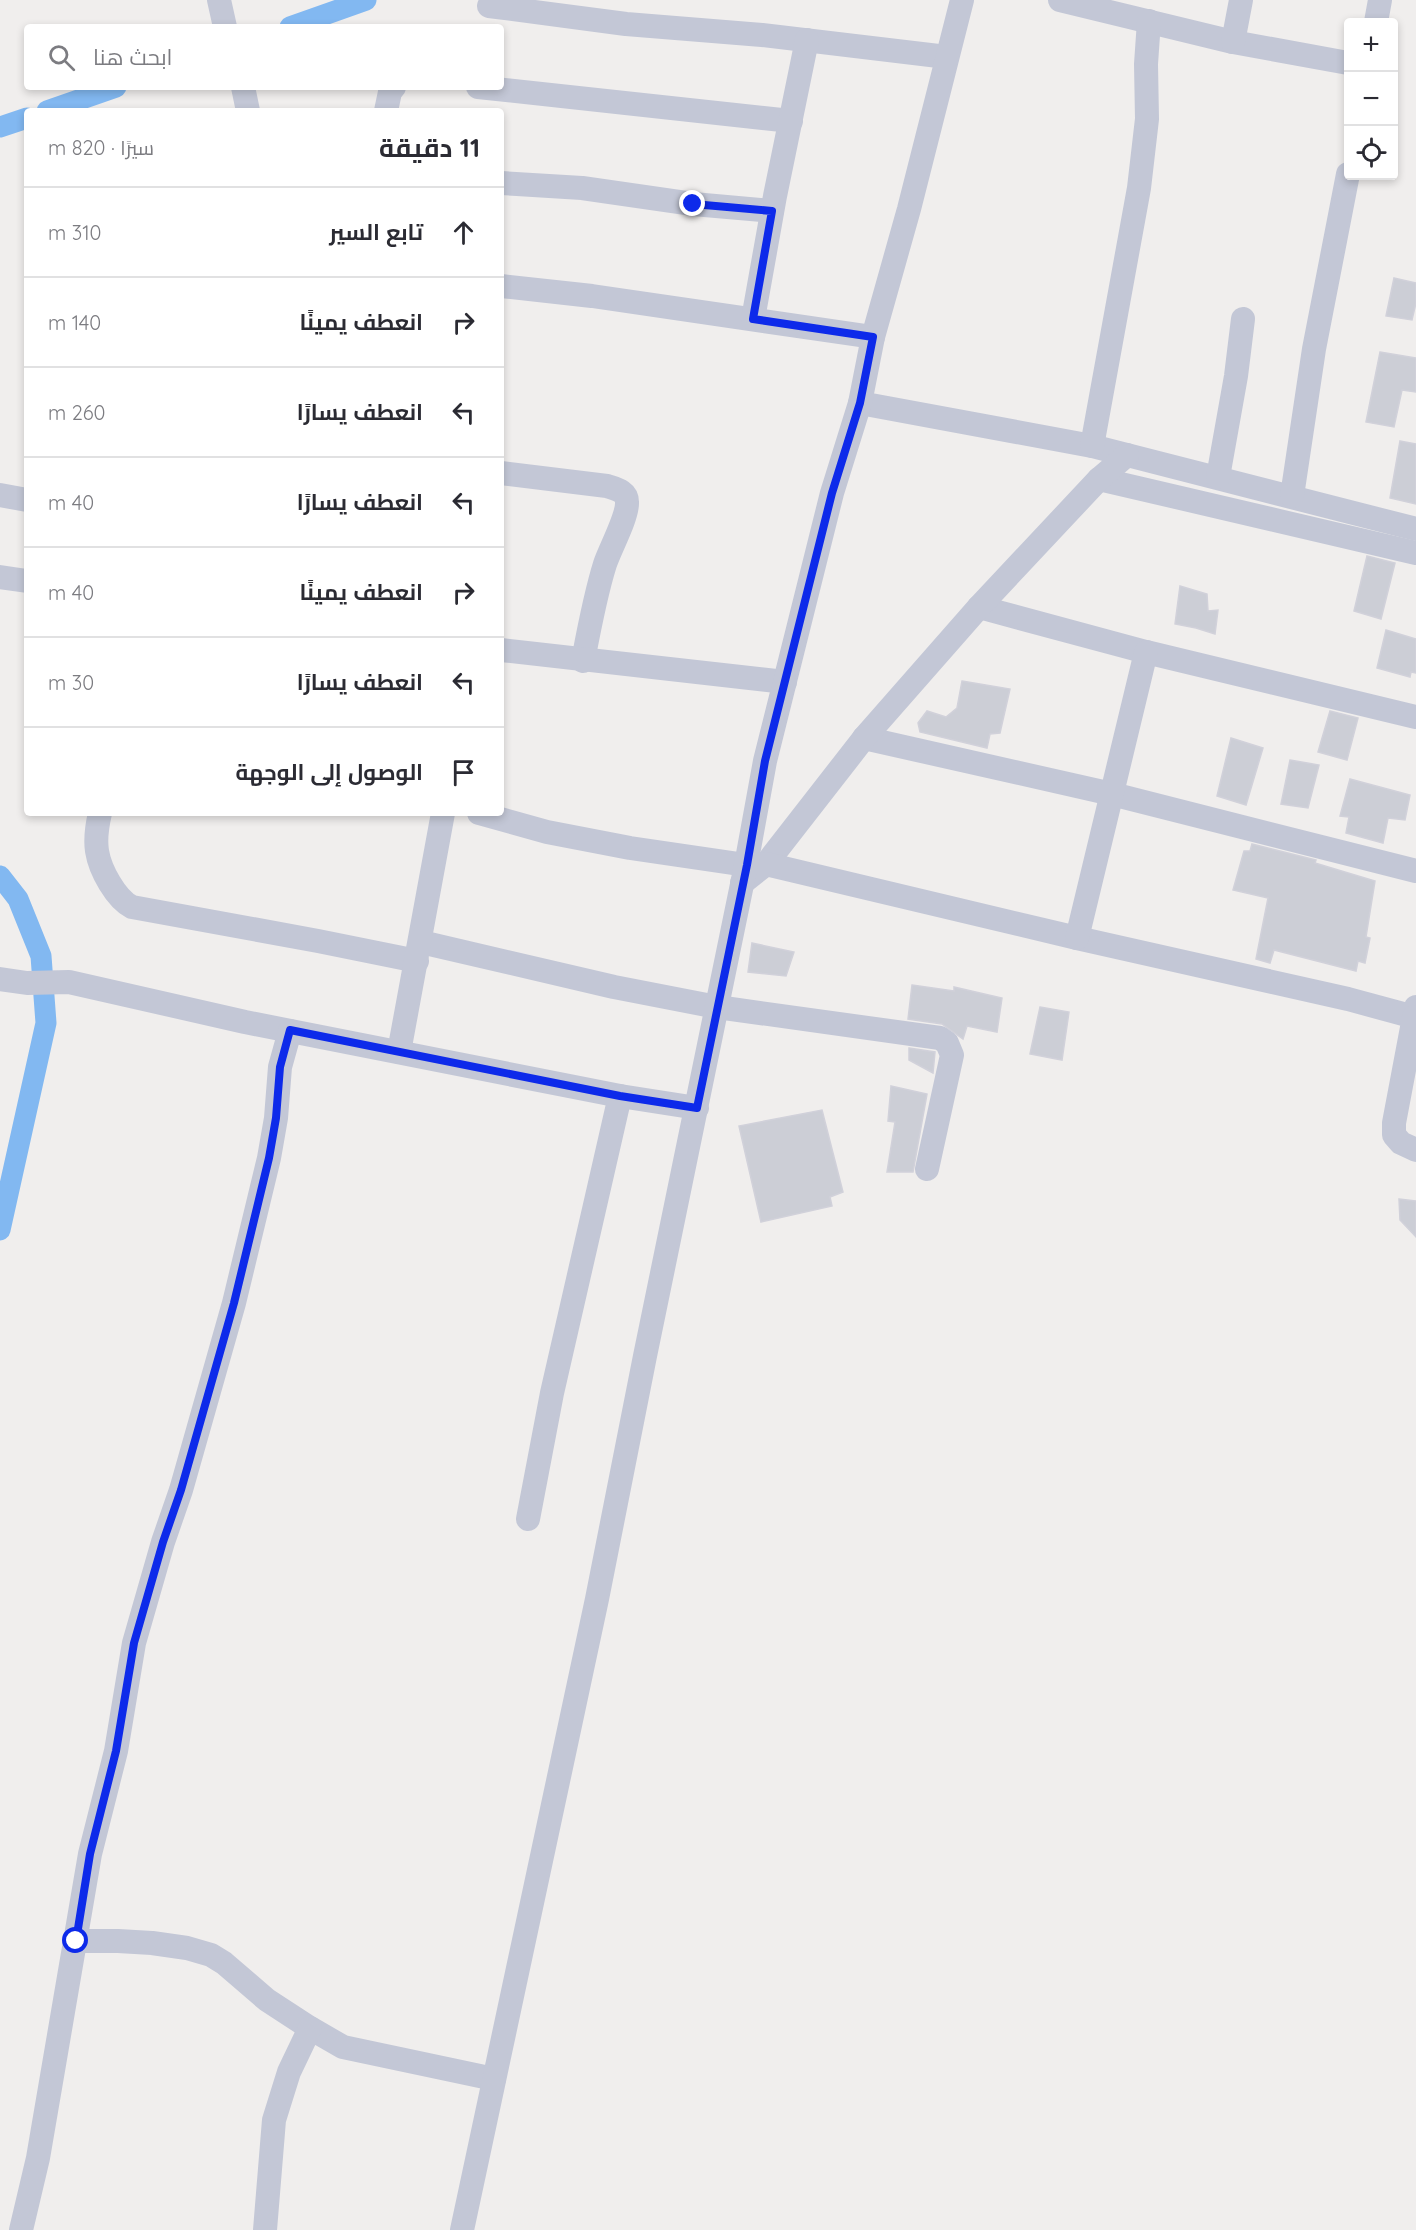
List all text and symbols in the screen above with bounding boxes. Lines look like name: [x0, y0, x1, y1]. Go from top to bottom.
map controls: [1344, 18, 1398, 180]
button: +: [1344, 18, 1398, 72]
search box: [24, 24, 504, 90]
icon: search: [45, 41, 78, 74]
text: ابحث هنا: [93, 43, 173, 71]
button: −: [1344, 72, 1398, 126]
button: locate: [1344, 126, 1398, 180]
text: 11 دقيقة: [379, 131, 480, 164]
text: سيرًا · 820 m: [48, 135, 154, 160]
route end: [679, 190, 705, 216]
icon: ahead: [447, 216, 480, 249]
text: تابع السير: [329, 218, 423, 246]
text: 310 m: [48, 220, 102, 245]
icon: right: [447, 306, 480, 339]
text: انعطف يمينًا: [300, 308, 423, 336]
text: 140 m: [48, 310, 101, 335]
icon: left: [447, 396, 480, 429]
text: انعطف يسارًا: [297, 398, 423, 426]
text: 260 m: [48, 400, 105, 425]
icon: left: [447, 486, 480, 519]
text: انعطف يسارًا: [297, 488, 423, 516]
text: 40 m: [48, 490, 94, 515]
icon: right: [447, 576, 480, 609]
text: انعطف يمينًا: [300, 578, 423, 606]
text: 40 m: [48, 580, 94, 605]
icon: left: [447, 666, 480, 699]
text: انعطف يسارًا: [297, 668, 423, 696]
text: 30 m: [48, 670, 94, 695]
icon: arrive: [447, 756, 480, 789]
text: الوصول إلى الوجهة: [235, 758, 423, 786]
route start: [62, 1927, 88, 1953]

